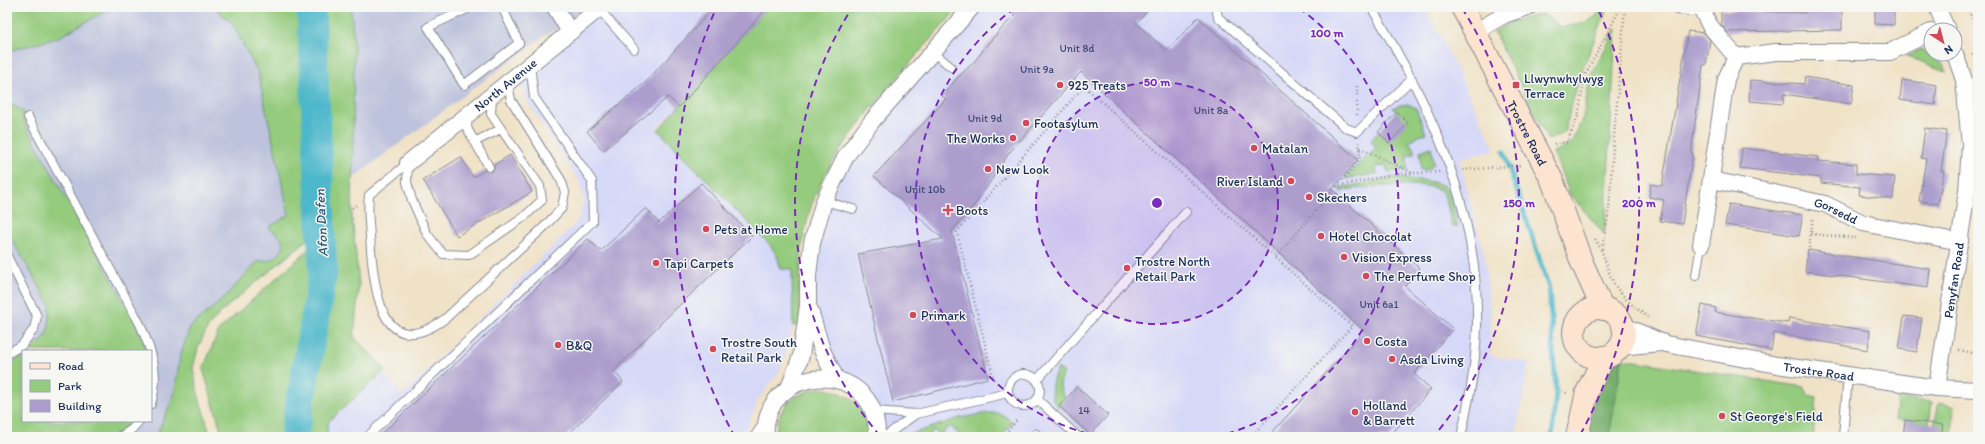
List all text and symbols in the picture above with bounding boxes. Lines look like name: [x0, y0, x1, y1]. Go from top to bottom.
north arrow: [1923, 22, 1963, 62]
text: 100 m: [1310, 26, 1344, 40]
house number: Unit 8d: [1060, 42, 1094, 55]
text: N: [1942, 42, 1955, 57]
street label: North Avenue: [471, 55, 540, 115]
house number: Unit 9a: [1020, 63, 1055, 76]
place label: Llwynwhylwyg Terrace: [1524, 71, 1604, 101]
text: 50 m: [1144, 75, 1171, 89]
place label: 925 Treats: [1068, 78, 1126, 93]
marker: 925 Treats: [1055, 80, 1065, 90]
marker: Llwynwhylwyg Terrace: [1511, 80, 1521, 90]
street label: Trostre Road: [1504, 98, 1550, 168]
house number: Unit 8a: [1194, 104, 1229, 117]
house number: Unit 9d: [968, 112, 1002, 125]
place label: Footasylum: [1034, 116, 1099, 131]
marker: Footasylum: [1021, 118, 1031, 128]
place label: The Works: [946, 131, 1005, 146]
marker: The Works: [1008, 133, 1018, 143]
place label: Matalan: [1262, 141, 1309, 156]
marker: Matalan: [1249, 143, 1259, 153]
place label: New Look: [996, 162, 1050, 177]
marker: New Look: [983, 164, 993, 174]
place label: River Island: [1217, 174, 1283, 189]
marker: River Island: [1286, 176, 1296, 186]
house number: Unit 10b: [905, 183, 946, 196]
water label: Afon Dafen: [311, 189, 332, 257]
place label: Skechers: [1317, 190, 1367, 205]
marker: Skechers: [1304, 192, 1314, 202]
street label: Gorsedd: [1813, 195, 1860, 227]
centre of rings: [1150, 196, 1164, 210]
text: 150 m: [1503, 196, 1536, 210]
text: 200 m: [1622, 196, 1657, 210]
place label: Boots: [956, 203, 989, 218]
marker: Boots: [943, 205, 953, 215]
place label: Pets at Home: [714, 222, 788, 237]
marker: Pets at Home: [701, 224, 711, 234]
place label: Hotel Chocolat: [1329, 229, 1412, 244]
marker: Hotel Chocolat: [1316, 231, 1326, 241]
street label: Penyfan Road: [1941, 241, 1967, 319]
place label: Vision Express: [1352, 250, 1432, 265]
marker: Vision Express: [1339, 252, 1349, 262]
place label: Trostre North Retail Park: [1135, 254, 1210, 284]
place label: Tapi Carpets: [664, 256, 734, 271]
marker: Tapi Carpets: [651, 258, 661, 268]
marker: Trostre North Retail Park: [1122, 263, 1132, 273]
place label: The Perfume Shop: [1374, 269, 1476, 284]
marker: The Perfume Shop: [1361, 271, 1371, 281]
house number: Unit 6a1: [1359, 298, 1399, 311]
place label: Primark: [921, 308, 966, 323]
marker: Primark: [908, 310, 918, 320]
place label: Costa: [1375, 334, 1408, 349]
place label: Trostre South Retail Park: [721, 335, 797, 365]
marker: Costa: [1362, 336, 1372, 346]
place label: B&Q: [566, 338, 592, 353]
marker: B&Q: [553, 340, 563, 350]
marker: Trostre South Retail Park: [708, 344, 718, 354]
legend: [22, 350, 152, 422]
place label: Asda Living: [1400, 352, 1464, 367]
marker: Asda Living: [1387, 354, 1397, 364]
text: Road: [58, 359, 84, 373]
street label: Trostre Road: [1782, 359, 1855, 384]
text: Park: [58, 379, 82, 393]
place label: Holland & Barrett: [1363, 398, 1415, 428]
text: Building: [58, 399, 102, 413]
house number: 14: [1078, 404, 1090, 417]
marker: Holland & Barrett: [1350, 407, 1360, 417]
place label: St George's Field: [1730, 409, 1823, 424]
marker: St George's Field: [1717, 411, 1727, 421]

